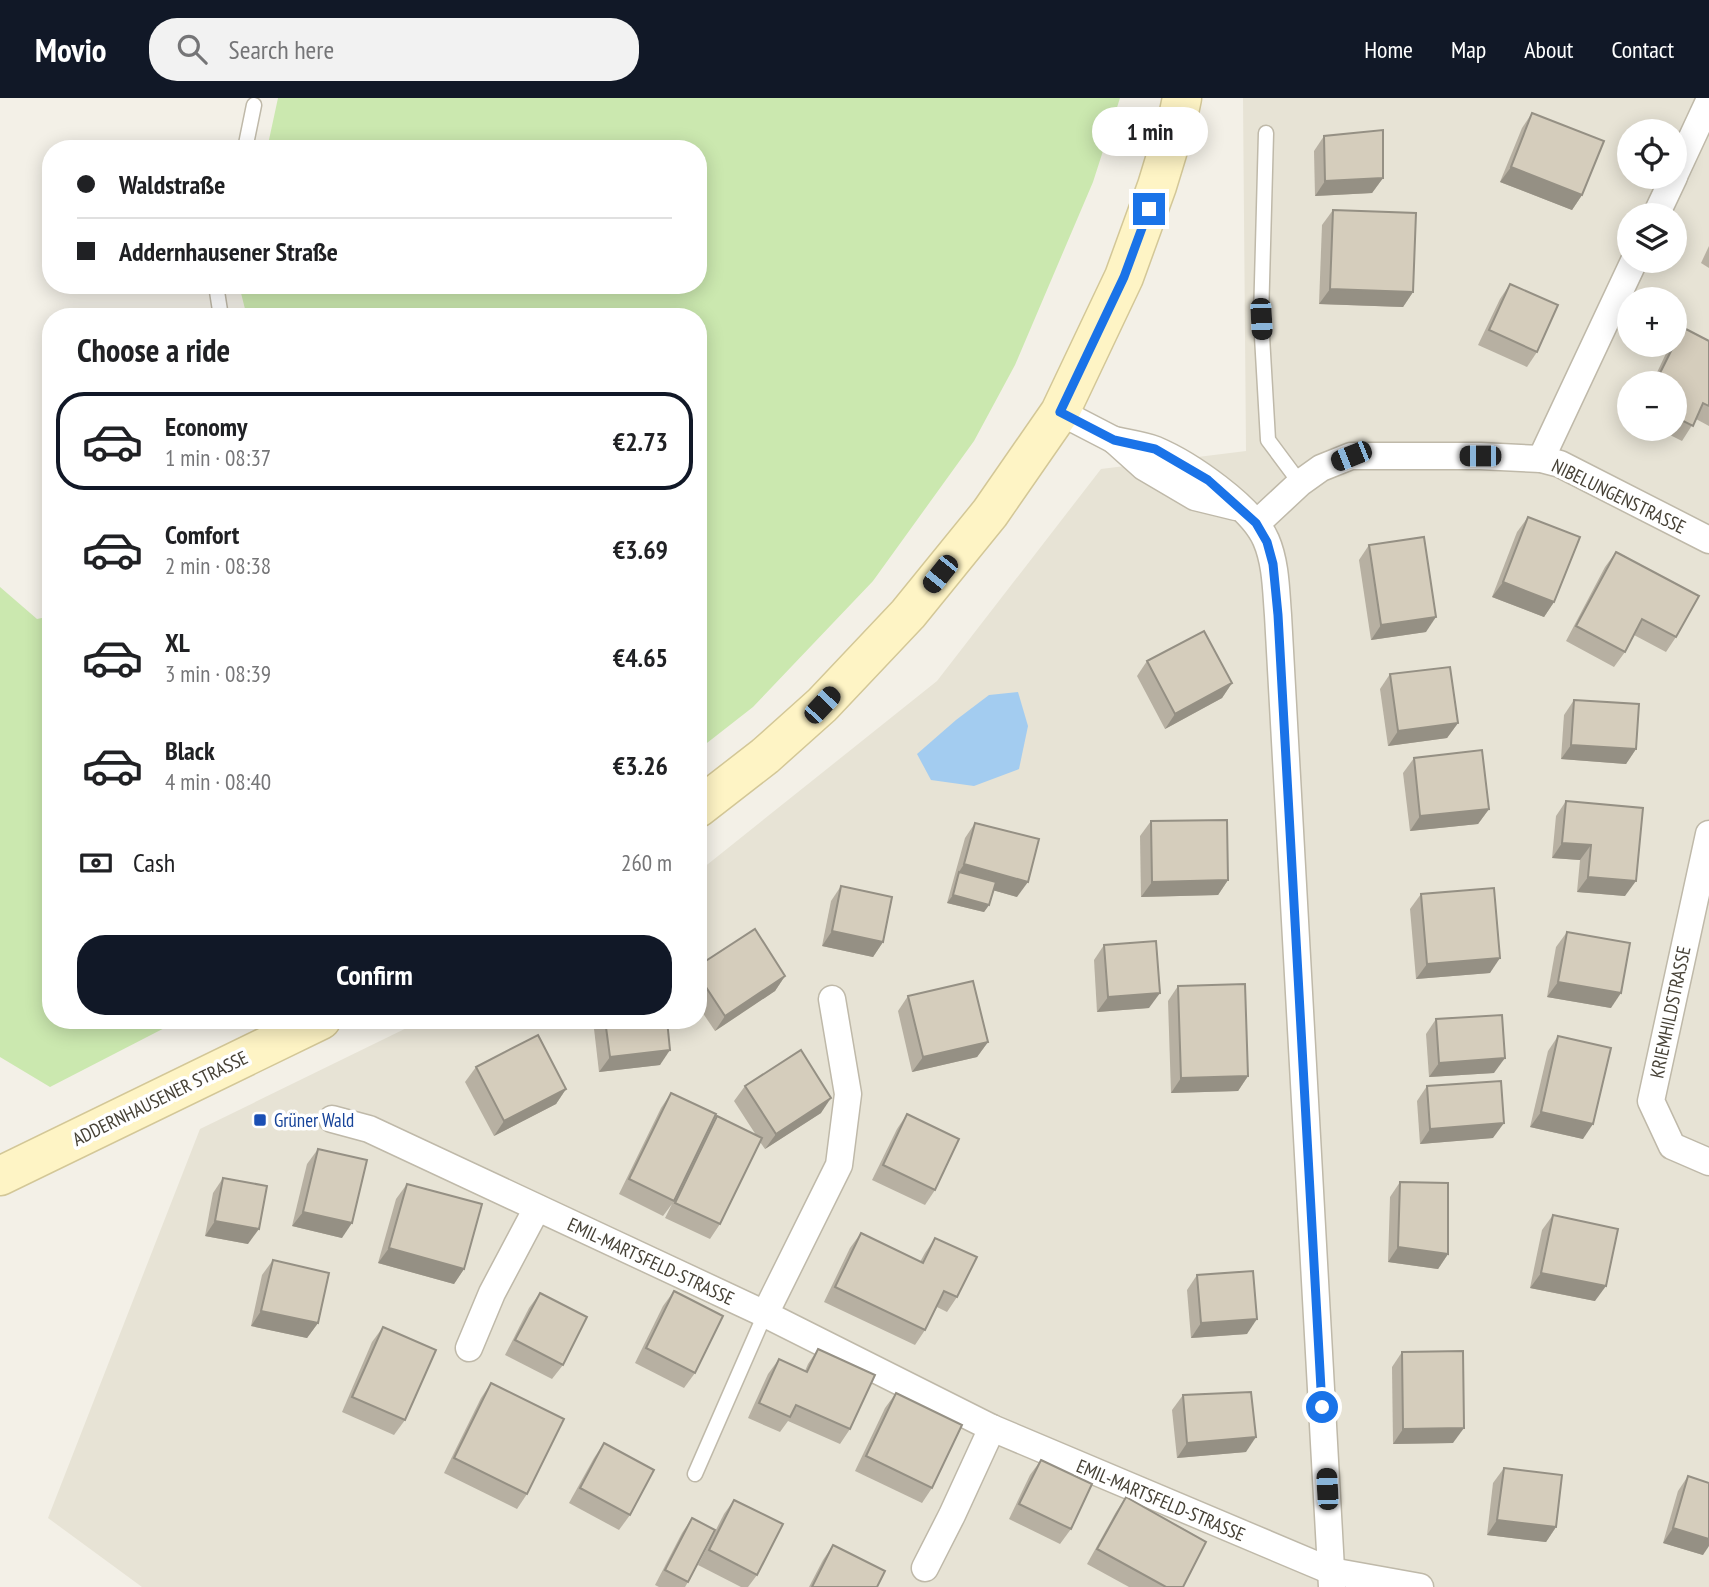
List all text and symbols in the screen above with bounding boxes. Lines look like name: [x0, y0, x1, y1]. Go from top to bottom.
search box: [149, 18, 639, 81]
text: Movio: [35, 28, 107, 71]
icon: search: [173, 30, 211, 68]
text: Search here: [229, 33, 334, 66]
text: Home: [1364, 34, 1413, 65]
text: Map: [1451, 34, 1486, 65]
text: About: [1524, 34, 1573, 65]
text: Contact: [1611, 34, 1674, 65]
callout: 1 min: [1091, 108, 1207, 156]
text: 1 min: [1127, 117, 1173, 146]
map controls: [1617, 119, 1687, 441]
button: locate: [1617, 119, 1687, 189]
text: Waldstraße: [119, 168, 225, 201]
route end: [1133, 193, 1165, 225]
button: layers: [1617, 203, 1687, 273]
text: Addernhausener Straße: [119, 235, 338, 268]
button: +: [1617, 287, 1687, 357]
car: [1250, 297, 1273, 341]
text: Choose a ride: [77, 329, 230, 371]
button: −: [1617, 371, 1687, 441]
icon: car: [81, 410, 144, 473]
text: Economy: [165, 410, 247, 443]
text: €2.73: [613, 425, 668, 458]
car: [1328, 438, 1375, 474]
text: 1 min · 08:37: [165, 443, 271, 472]
car: [1460, 446, 1502, 467]
street label: NIBELUNGENSTRASSE: [1548, 453, 1690, 539]
icon: car: [81, 518, 144, 581]
text: Comfort: [165, 518, 239, 551]
text: €3.69: [613, 533, 668, 566]
text: 2 min · 08:38: [165, 551, 271, 580]
car: [919, 551, 962, 597]
icon: car: [81, 626, 144, 689]
text: XL: [165, 626, 190, 659]
text: €4.65: [613, 641, 668, 674]
text: 3 min · 08:39: [165, 659, 271, 688]
car: [800, 682, 845, 728]
icon: car: [81, 734, 144, 797]
text: Black: [165, 734, 215, 767]
text: €3.26: [613, 749, 668, 782]
text: 4 min · 08:40: [165, 767, 271, 796]
icon: cash: [77, 844, 115, 882]
text: Cash: [133, 846, 175, 879]
text: 260 m: [621, 848, 672, 877]
button: Confirm: [77, 935, 672, 1015]
street label: KRIEMHILDSTRASSE: [1644, 944, 1696, 1080]
street label: ADDERNHAUSENER STRASSE: [68, 1045, 252, 1151]
place label: Grüner Wald: [274, 1108, 354, 1132]
marker: Grüner Wald: [252, 1112, 268, 1128]
street label: EMIL-MARTSFELD-STRASSE: [564, 1212, 738, 1310]
route start: [1306, 1391, 1338, 1423]
street label: EMIL-MARTSFELD-STRASSE: [1073, 1454, 1249, 1546]
car: [1316, 1467, 1339, 1511]

